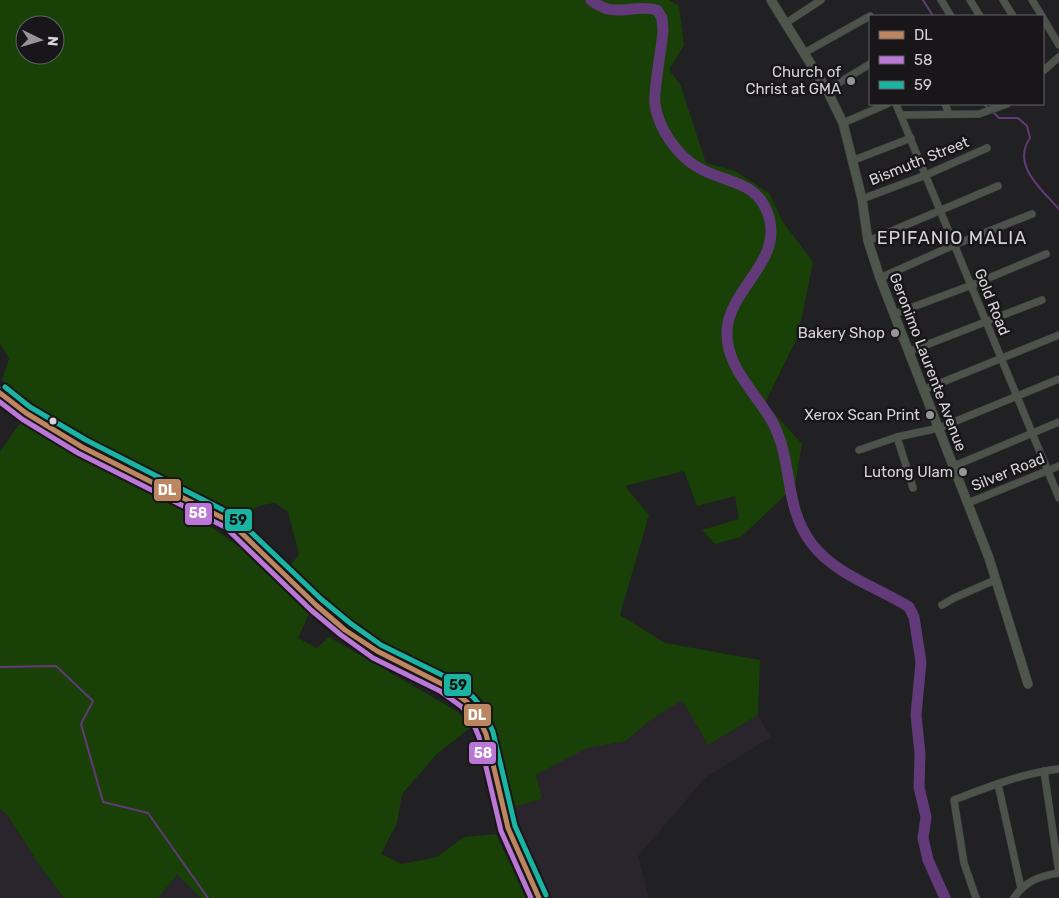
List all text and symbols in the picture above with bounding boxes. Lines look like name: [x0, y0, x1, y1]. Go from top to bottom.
north arrow: [15, 15, 65, 65]
legend: [869, 15, 1044, 105]
text: DL: [914, 26, 933, 44]
text: N: [44, 35, 61, 47]
text: 58: [914, 51, 932, 69]
place label: Church of Christ at GMA: [745, 63, 841, 98]
marker: Church of Christ at GMA: [845, 75, 857, 87]
text: 59: [914, 76, 932, 94]
street label: Bismuth Street: [867, 133, 971, 189]
district label: EPIFANIO MALIA: [877, 227, 1027, 249]
street label: Gold Road: [970, 266, 1014, 338]
street label: Geronimo Laurente Avenue: [886, 270, 970, 454]
place label: Bakery Shop: [798, 324, 885, 342]
marker: Bakery Shop: [889, 327, 901, 339]
place label: Xerox Scan Print: [804, 406, 920, 424]
marker: Xerox Scan Print: [924, 409, 936, 421]
unlabelled marker: [48, 416, 58, 426]
street label: Silver Road: [969, 449, 1047, 495]
place label: Lutong Ulam: [864, 463, 953, 481]
marker: Lutong Ulam: [957, 466, 969, 478]
line badge: DL: [153, 478, 182, 502]
text: DL: [158, 482, 177, 499]
line badge: 58: [184, 502, 213, 526]
text: 58: [189, 505, 207, 522]
line badge: 59: [224, 508, 253, 532]
text: 59: [229, 512, 247, 529]
line badge: 59: [443, 673, 472, 697]
text: 59: [449, 677, 467, 694]
line badge: DL: [463, 703, 492, 727]
text: DL: [468, 707, 487, 724]
line badge: 58: [468, 741, 497, 765]
text: 58: [474, 745, 492, 762]

